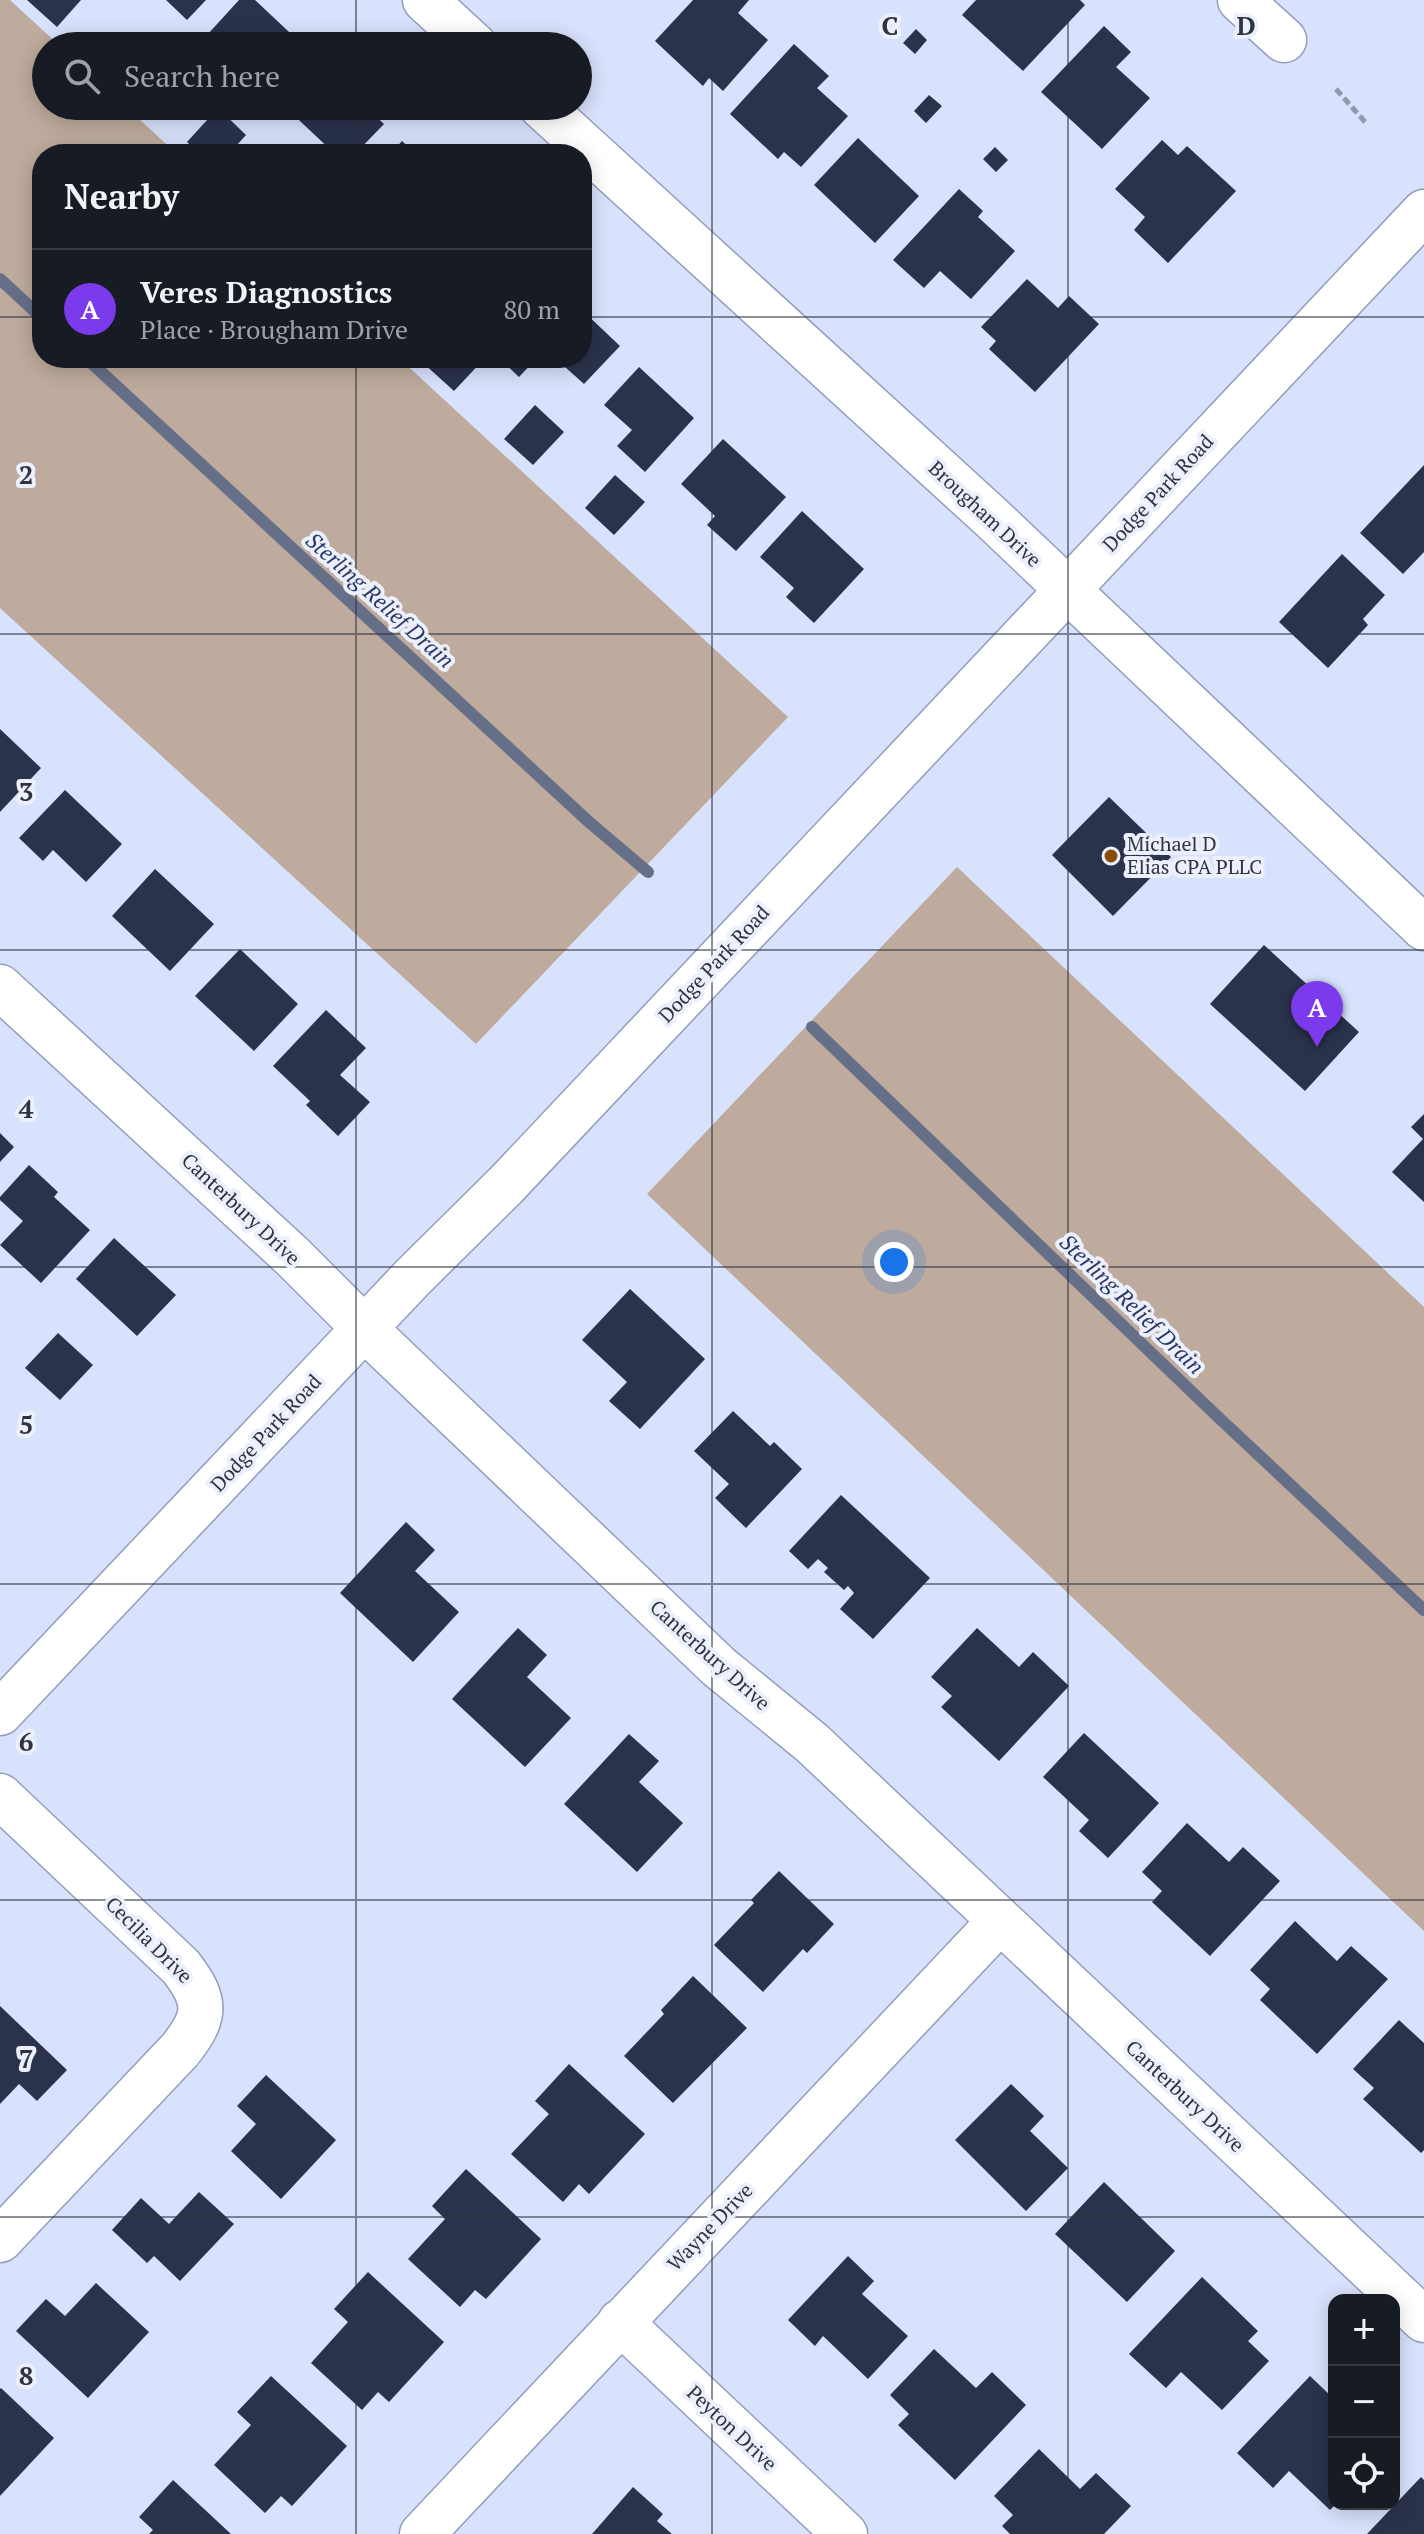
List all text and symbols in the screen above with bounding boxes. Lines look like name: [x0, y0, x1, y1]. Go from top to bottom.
text: C: [882, 8, 898, 42]
text: D: [1236, 8, 1256, 42]
search box: [32, 32, 592, 120]
icon: search: [60, 54, 104, 98]
text: Search here: [124, 56, 280, 96]
text: Nearby: [64, 174, 179, 219]
text: Veres Diagnostics: [140, 272, 392, 312]
text: A: [81, 292, 99, 326]
text: 80 m: [504, 292, 560, 326]
text: Place · Brougham Drive: [140, 312, 408, 346]
street label: Dodge Park Road: [1096, 428, 1219, 557]
street label: Brougham Drive: [923, 454, 1047, 573]
text: 2: [19, 457, 33, 491]
water label: Sterling Relief Drain: [300, 525, 461, 674]
text: 3: [19, 774, 33, 808]
place label: Michael D Elias CPA PLLC: [1127, 830, 1262, 880]
marker: Michael D Elias CPA PLLC: [1102, 847, 1120, 865]
street label: Dodge Park Road: [652, 899, 775, 1028]
pin: A: [1291, 981, 1343, 1047]
text: 4: [19, 1091, 34, 1125]
street label: Canterbury Drive: [176, 1147, 307, 1271]
water label: Sterling Relief Drain: [1054, 1227, 1211, 1380]
your location: [874, 1242, 914, 1282]
street label: Dodge Park Road: [204, 1368, 327, 1497]
text: 5: [19, 1407, 33, 1441]
street label: Canterbury Drive: [644, 1593, 776, 1716]
text: 6: [19, 1724, 33, 1758]
street label: Cecilia Drive: [100, 1890, 199, 1989]
street label: Canterbury Drive: [1120, 2034, 1251, 2158]
text: 7: [19, 2041, 33, 2075]
street label: Wayne Drive: [661, 2177, 758, 2276]
map controls: [1328, 2294, 1400, 2510]
button: +: [1328, 2294, 1400, 2366]
text: 8: [19, 2358, 33, 2392]
button: −: [1328, 2366, 1400, 2438]
street label: Peyton Drive: [681, 2379, 783, 2476]
button: locate: [1328, 2438, 1400, 2510]

